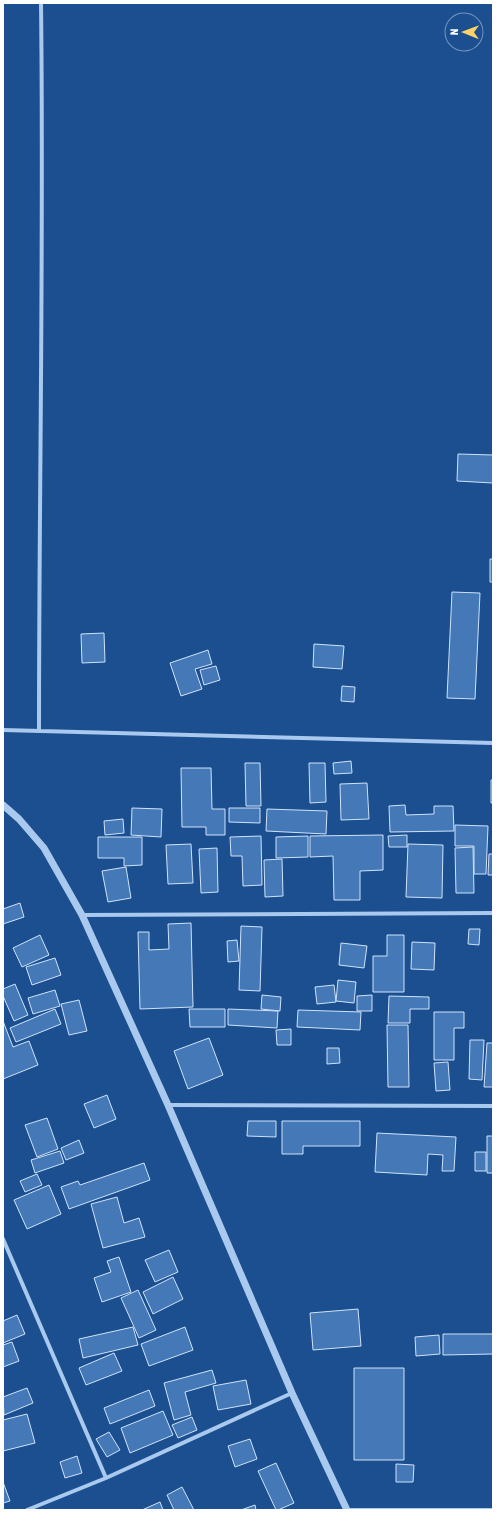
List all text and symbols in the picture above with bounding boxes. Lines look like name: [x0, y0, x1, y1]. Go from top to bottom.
north arrow: [444, 12, 484, 52]
text: N: [448, 28, 460, 35]

